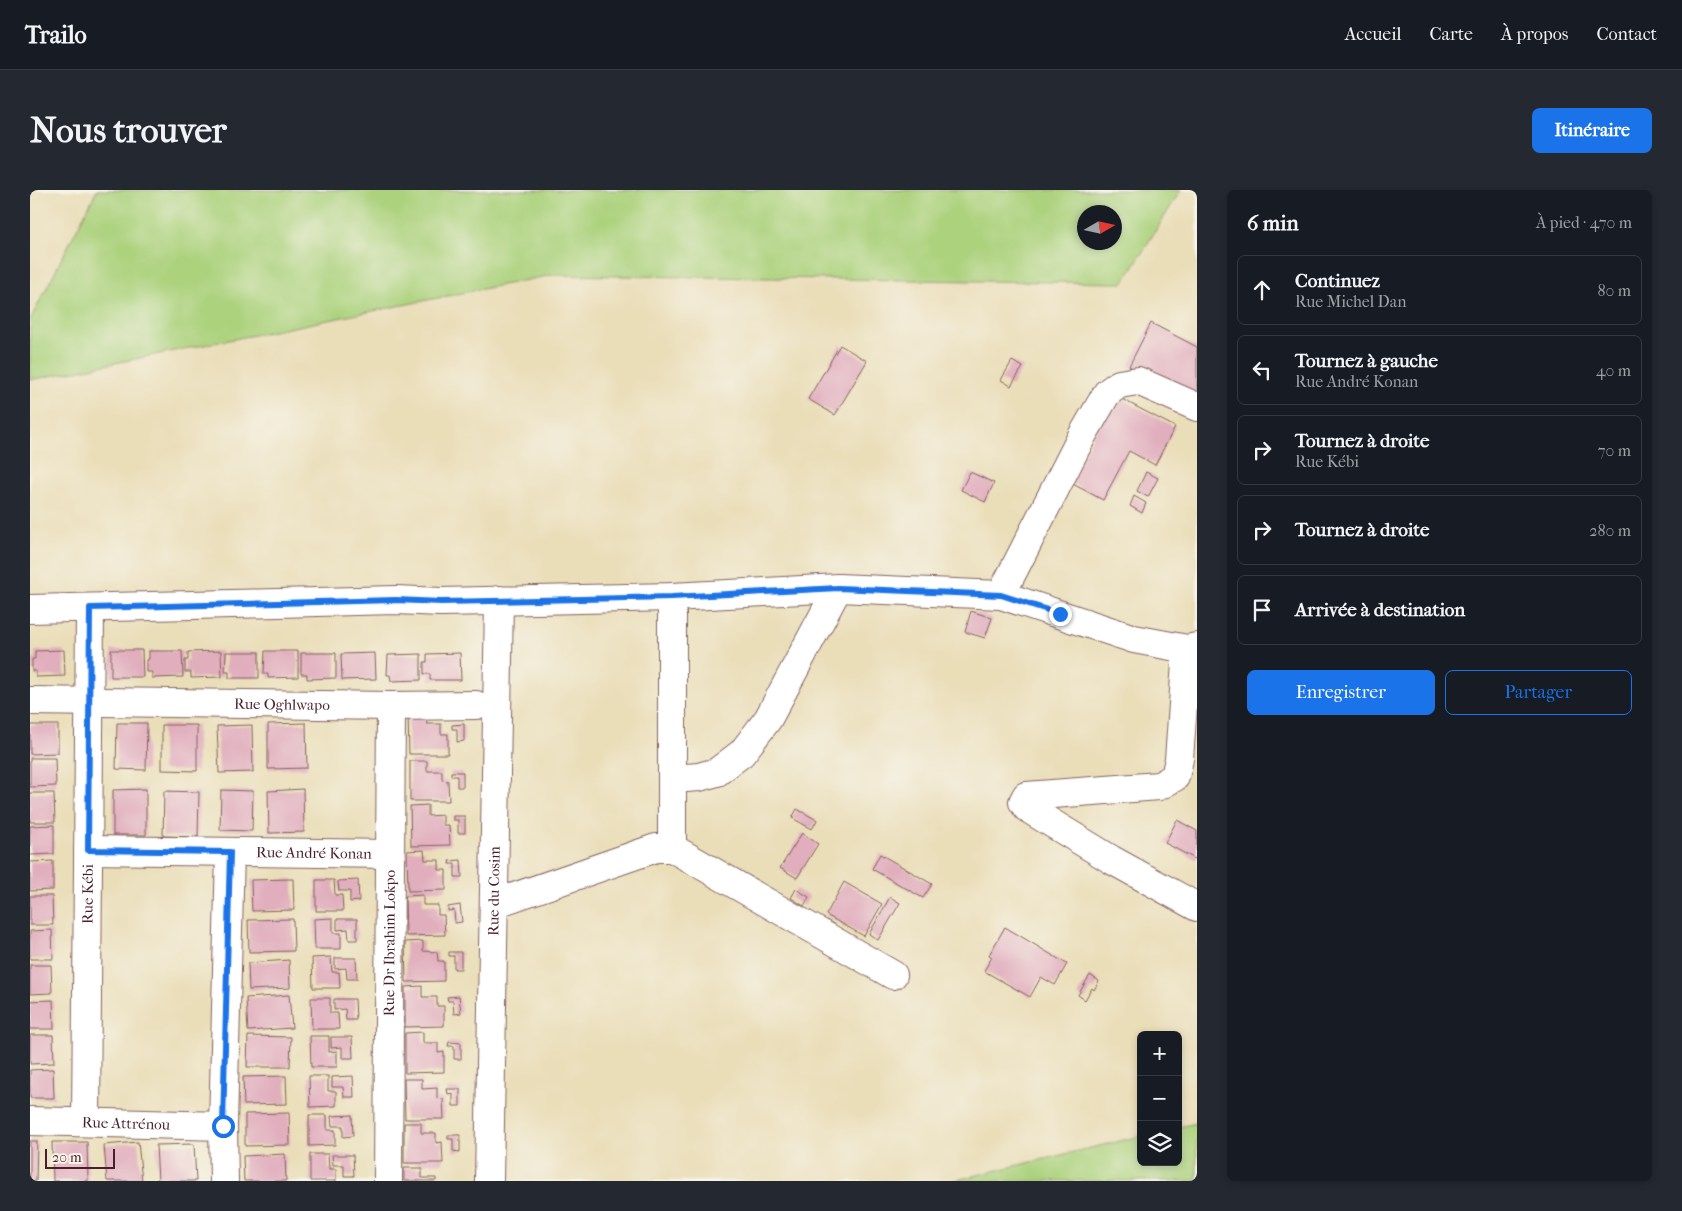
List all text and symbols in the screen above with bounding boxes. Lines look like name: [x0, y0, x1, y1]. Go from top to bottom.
text: Trailo: [25, 21, 87, 49]
text: Accueil: [1345, 24, 1402, 45]
text: Carte: [1430, 24, 1473, 45]
text: À propos: [1501, 24, 1568, 45]
text: Contact: [1596, 24, 1657, 45]
button: Itinéraire: [1532, 108, 1652, 153]
text: Nous trouver: [30, 110, 227, 151]
north arrow: [1077, 205, 1122, 250]
text: 6 min: [1247, 211, 1299, 235]
text: À pied · 470 m: [1536, 213, 1632, 232]
text: Continuez: [1295, 270, 1380, 292]
icon: ahead: [1248, 276, 1276, 304]
text: 80 m: [1597, 281, 1631, 300]
text: Rue Michel Dan: [1295, 292, 1406, 311]
text: Tournez à gauche: [1295, 350, 1438, 372]
icon: left: [1248, 356, 1276, 384]
text: 40 m: [1596, 361, 1631, 380]
text: Rue André Konan: [1295, 372, 1418, 391]
text: Tournez à droite: [1295, 430, 1429, 452]
icon: right: [1248, 436, 1276, 464]
text: 70 m: [1598, 441, 1631, 460]
text: Rue Kébi: [1295, 452, 1359, 471]
icon: right: [1248, 516, 1276, 544]
text: Tournez à droite: [1295, 519, 1429, 541]
text: 280 m: [1589, 521, 1631, 540]
icon: arrive: [1248, 596, 1276, 624]
text: Arrivée à destination: [1295, 599, 1465, 621]
route end: [1049, 603, 1072, 626]
button: Enregistrer: [1247, 670, 1435, 715]
button: Partager: [1445, 670, 1632, 715]
street label: Rue Oghlwapo: [234, 695, 330, 714]
street label: Rue André Konan: [256, 843, 372, 863]
street label: Rue du Cosim: [484, 845, 504, 936]
street label: Rue Kébi: [79, 863, 97, 924]
street label: Rue Dr Ibrahim Lokpo: [380, 869, 399, 1016]
map controls: [1137, 1031, 1182, 1166]
button: +: [1137, 1031, 1182, 1076]
button: −: [1137, 1076, 1182, 1121]
street label: Rue Attrénou: [82, 1113, 171, 1134]
route start: [212, 1115, 235, 1138]
button: layers: [1137, 1121, 1182, 1166]
scale bar: [45, 1146, 115, 1169]
text: 20 m: [52, 1149, 82, 1166]

